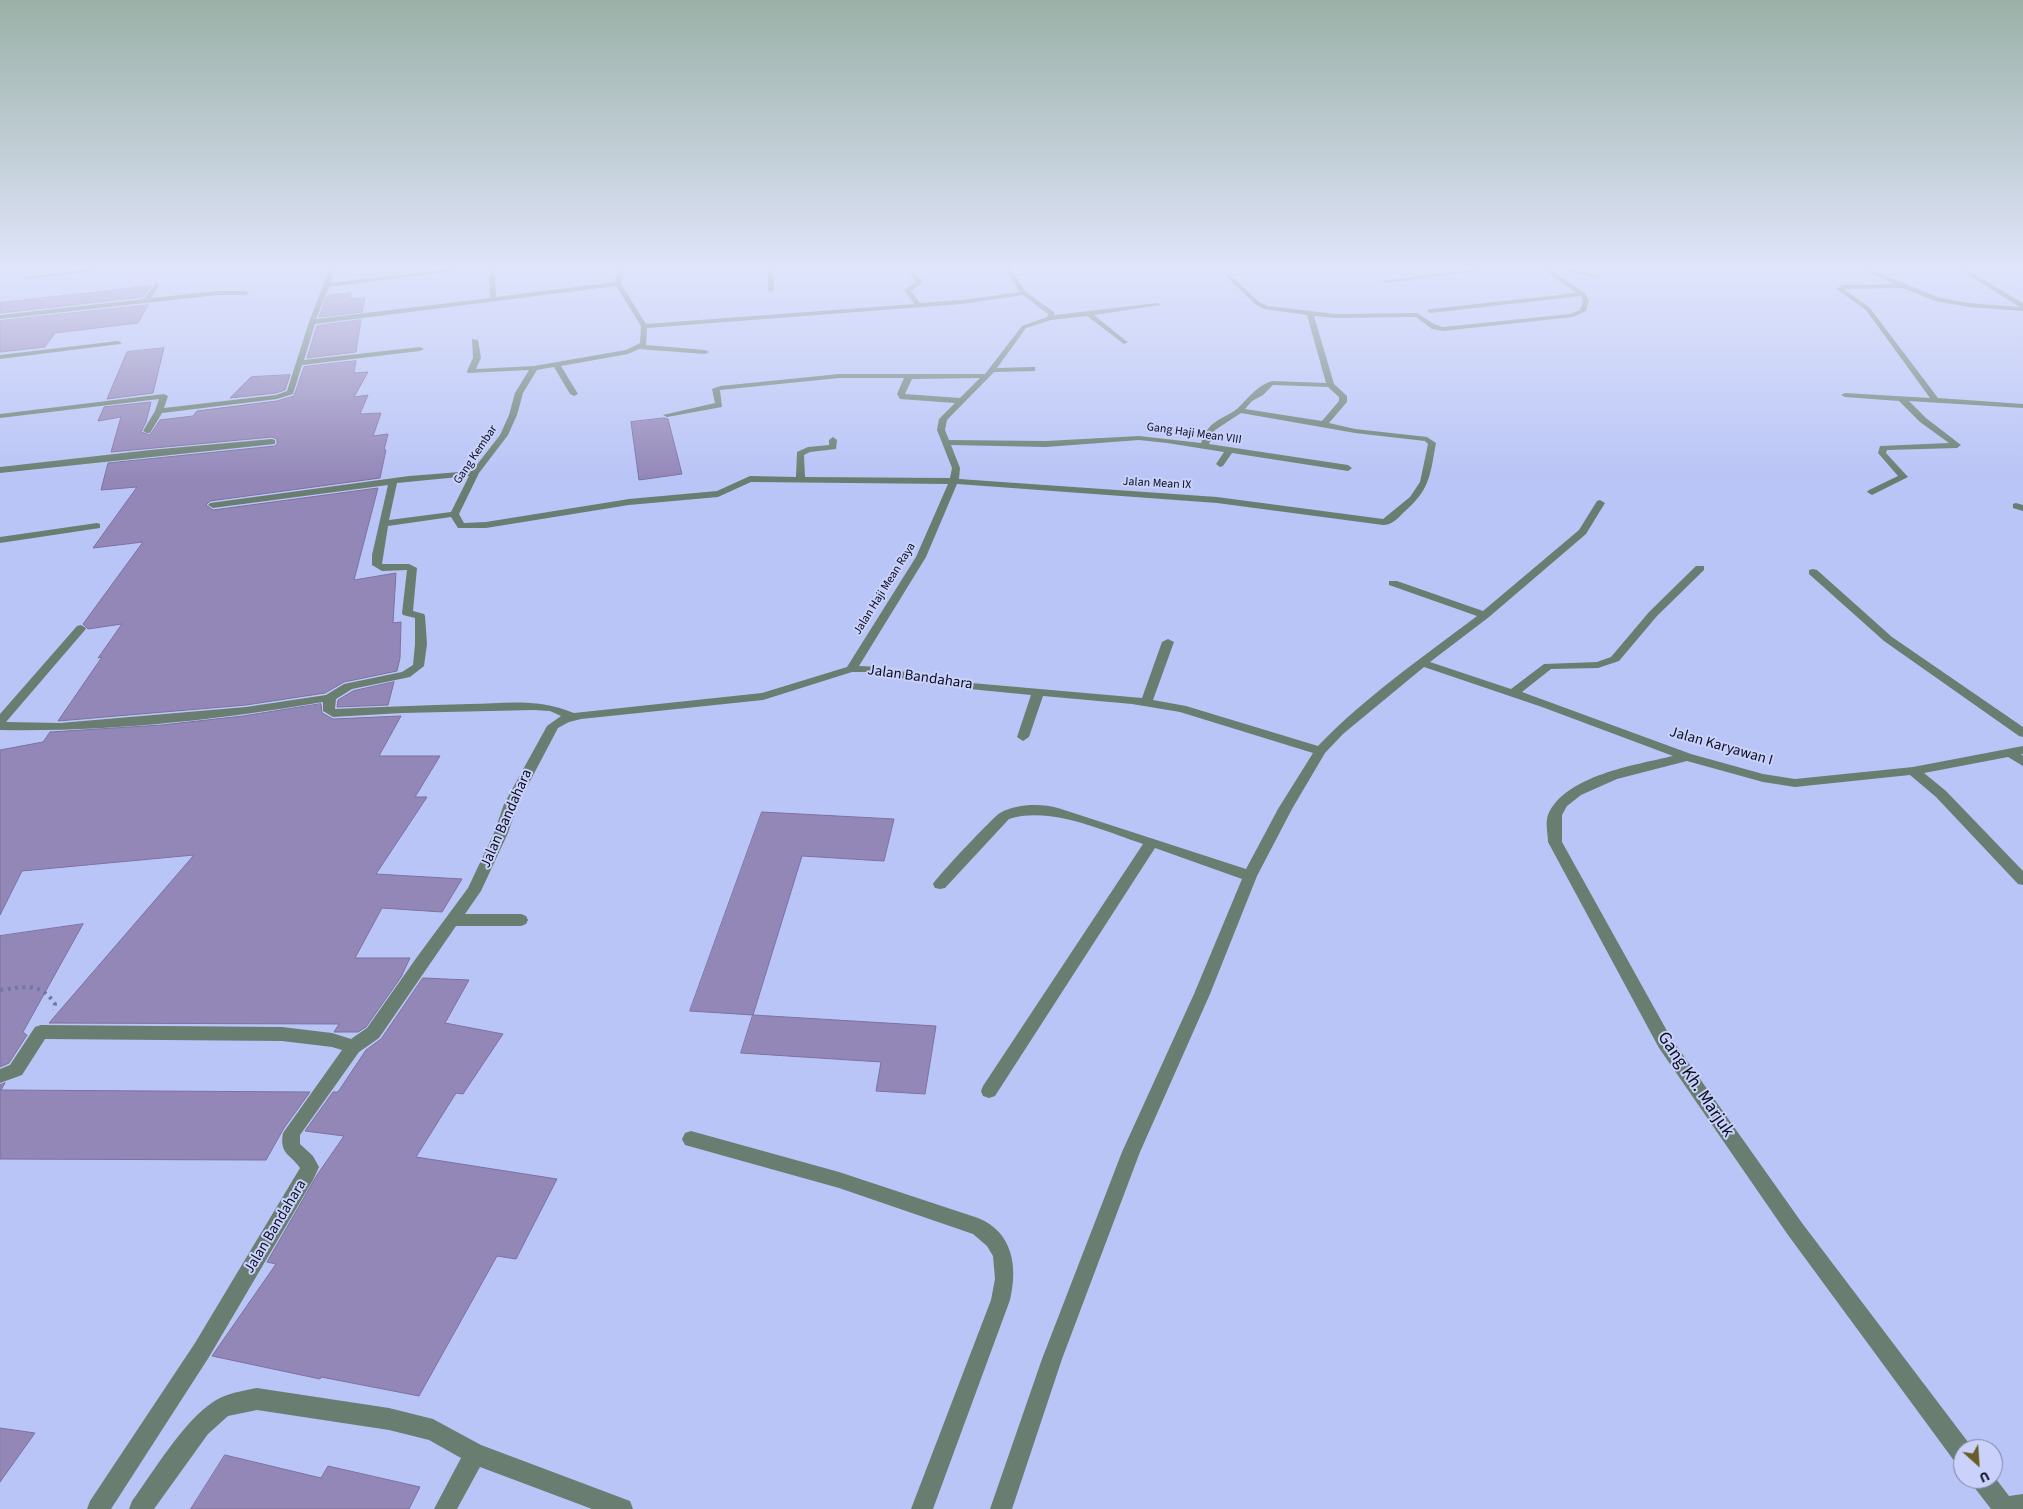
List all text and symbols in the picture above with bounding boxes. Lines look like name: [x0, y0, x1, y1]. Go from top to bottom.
street label: Gang Haji Mean VIII: [1146, 420, 1242, 448]
street label: Gang Kembar: [451, 423, 501, 487]
street label: Jalan Mean IX: [1122, 475, 1192, 493]
street label: Jalan Haji Mean Raya: [851, 540, 919, 638]
street label: Jalan Bandahara: [866, 662, 974, 694]
street label: Jalan Karyawan I: [1667, 724, 1775, 770]
street label: Jalan Bandahara: [477, 767, 537, 871]
street label: Gang Kh. Marjuk: [1652, 1028, 1738, 1142]
street label: Jalan Bandahara: [241, 1177, 311, 1277]
north arrow: [1953, 1439, 2003, 1489]
text: U: [1976, 1466, 1993, 1488]

